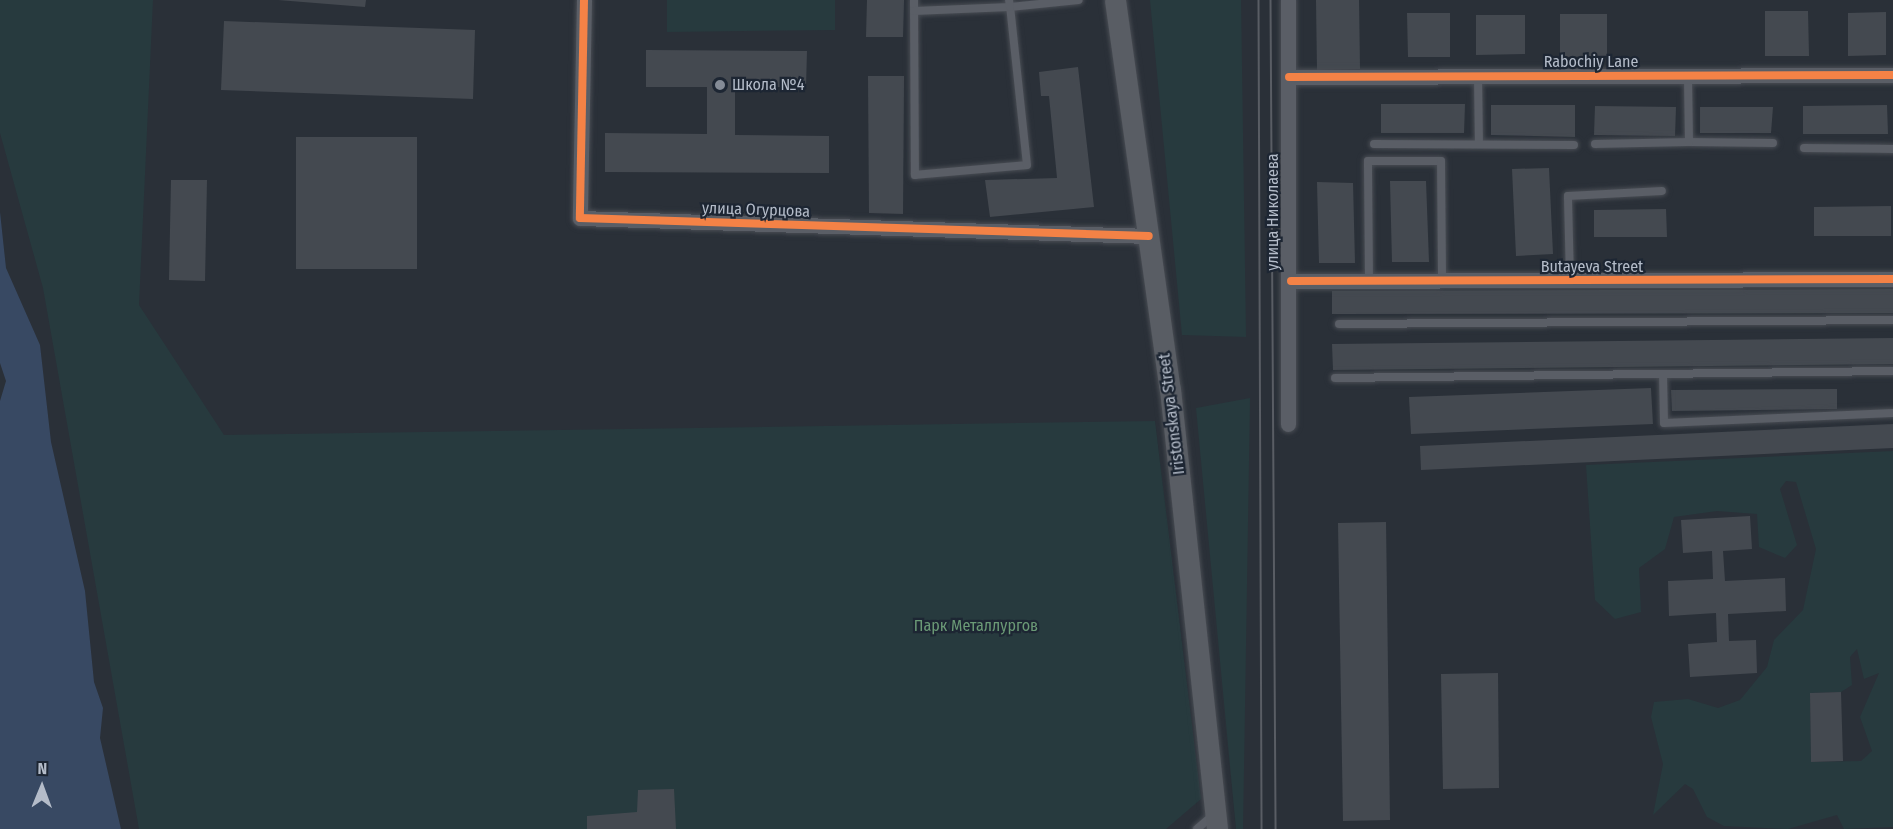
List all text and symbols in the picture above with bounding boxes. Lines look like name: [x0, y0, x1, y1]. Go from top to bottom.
street label: Rabochiy Lane: [1544, 52, 1638, 72]
place label: Школа №4: [732, 75, 804, 95]
marker: Школа №4: [713, 78, 727, 92]
street label: улица Николаева: [1263, 153, 1283, 271]
street label: улица Огурцова: [702, 199, 810, 221]
street label: Butayeva Street: [1541, 257, 1643, 277]
street label: Iristonskaya Street: [1155, 352, 1189, 476]
park label: Парк Металлургов: [914, 616, 1038, 636]
north arrow: [12, 757, 72, 817]
text: N: [37, 759, 47, 778]

